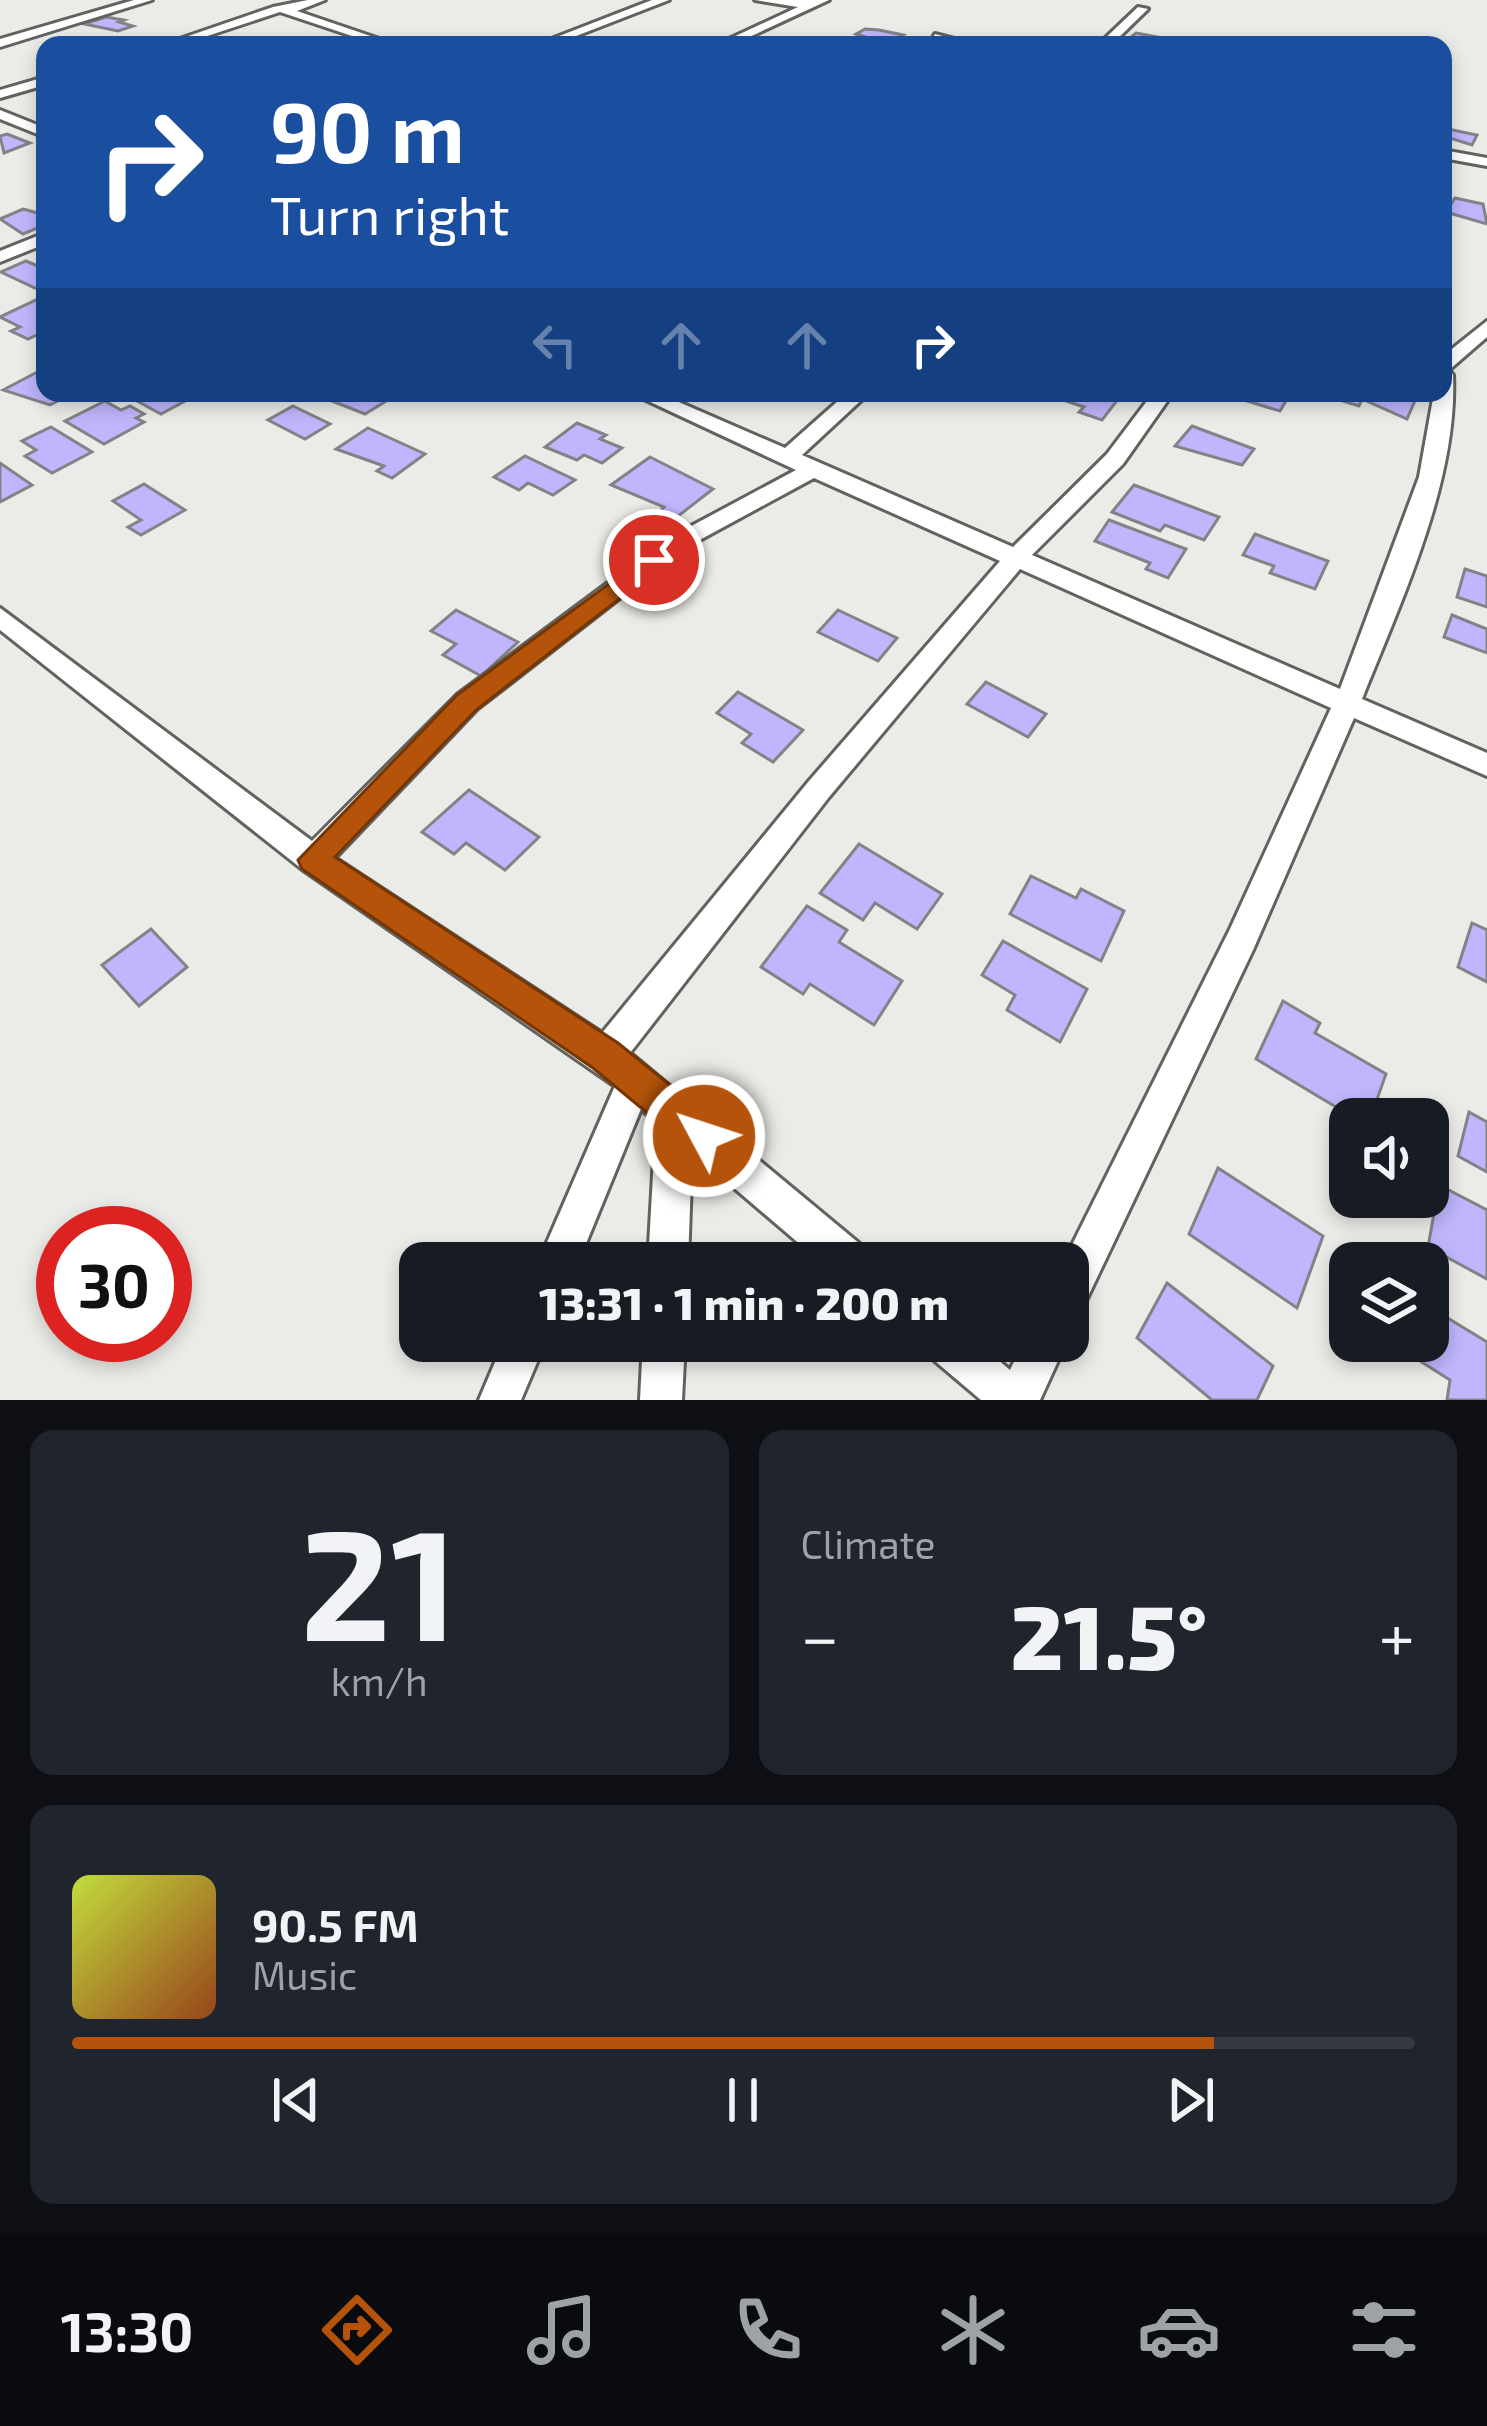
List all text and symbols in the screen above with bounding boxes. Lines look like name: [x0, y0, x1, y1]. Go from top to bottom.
text: 90 m: [270, 79, 465, 180]
icon: right: [72, 84, 228, 240]
text: Turn right: [270, 181, 510, 246]
icon: left: [522, 312, 588, 378]
icon: ahead: [648, 312, 714, 378]
icon: ahead: [774, 312, 840, 378]
icon: right: [900, 312, 966, 378]
pin: [603, 509, 705, 611]
icon: arrive: [621, 527, 687, 593]
position arrow: [641, 1073, 767, 1199]
map controls: [1329, 1098, 1449, 1362]
button: sound: [1329, 1098, 1449, 1218]
speed limit sign: 30: [36, 1206, 192, 1362]
button: layers: [1329, 1242, 1449, 1362]
text: 13:31 · 1 min · 200 m: [539, 1275, 949, 1329]
text: 21: [300, 1485, 458, 1672]
text: Climate: [801, 1520, 935, 1567]
text: 21.5°: [1010, 1580, 1207, 1688]
text: −: [801, 1595, 839, 1674]
text: +: [1379, 1595, 1415, 1674]
text: km/h: [331, 1657, 428, 1704]
text: 90.5 FM: [252, 1897, 419, 1951]
text: Music: [252, 1951, 357, 1998]
icon: previous: [263, 2067, 329, 2133]
icon: pause: [710, 2067, 776, 2133]
icon: next: [1158, 2067, 1224, 2133]
icon: directions: [315, 2288, 399, 2372]
icon: music: [520, 2288, 604, 2372]
icon: phone: [726, 2288, 810, 2372]
icon: climate: [931, 2288, 1015, 2372]
icon: car: [1137, 2288, 1221, 2372]
icon: filters: [1342, 2288, 1426, 2372]
text: 13:30: [61, 2298, 193, 2363]

